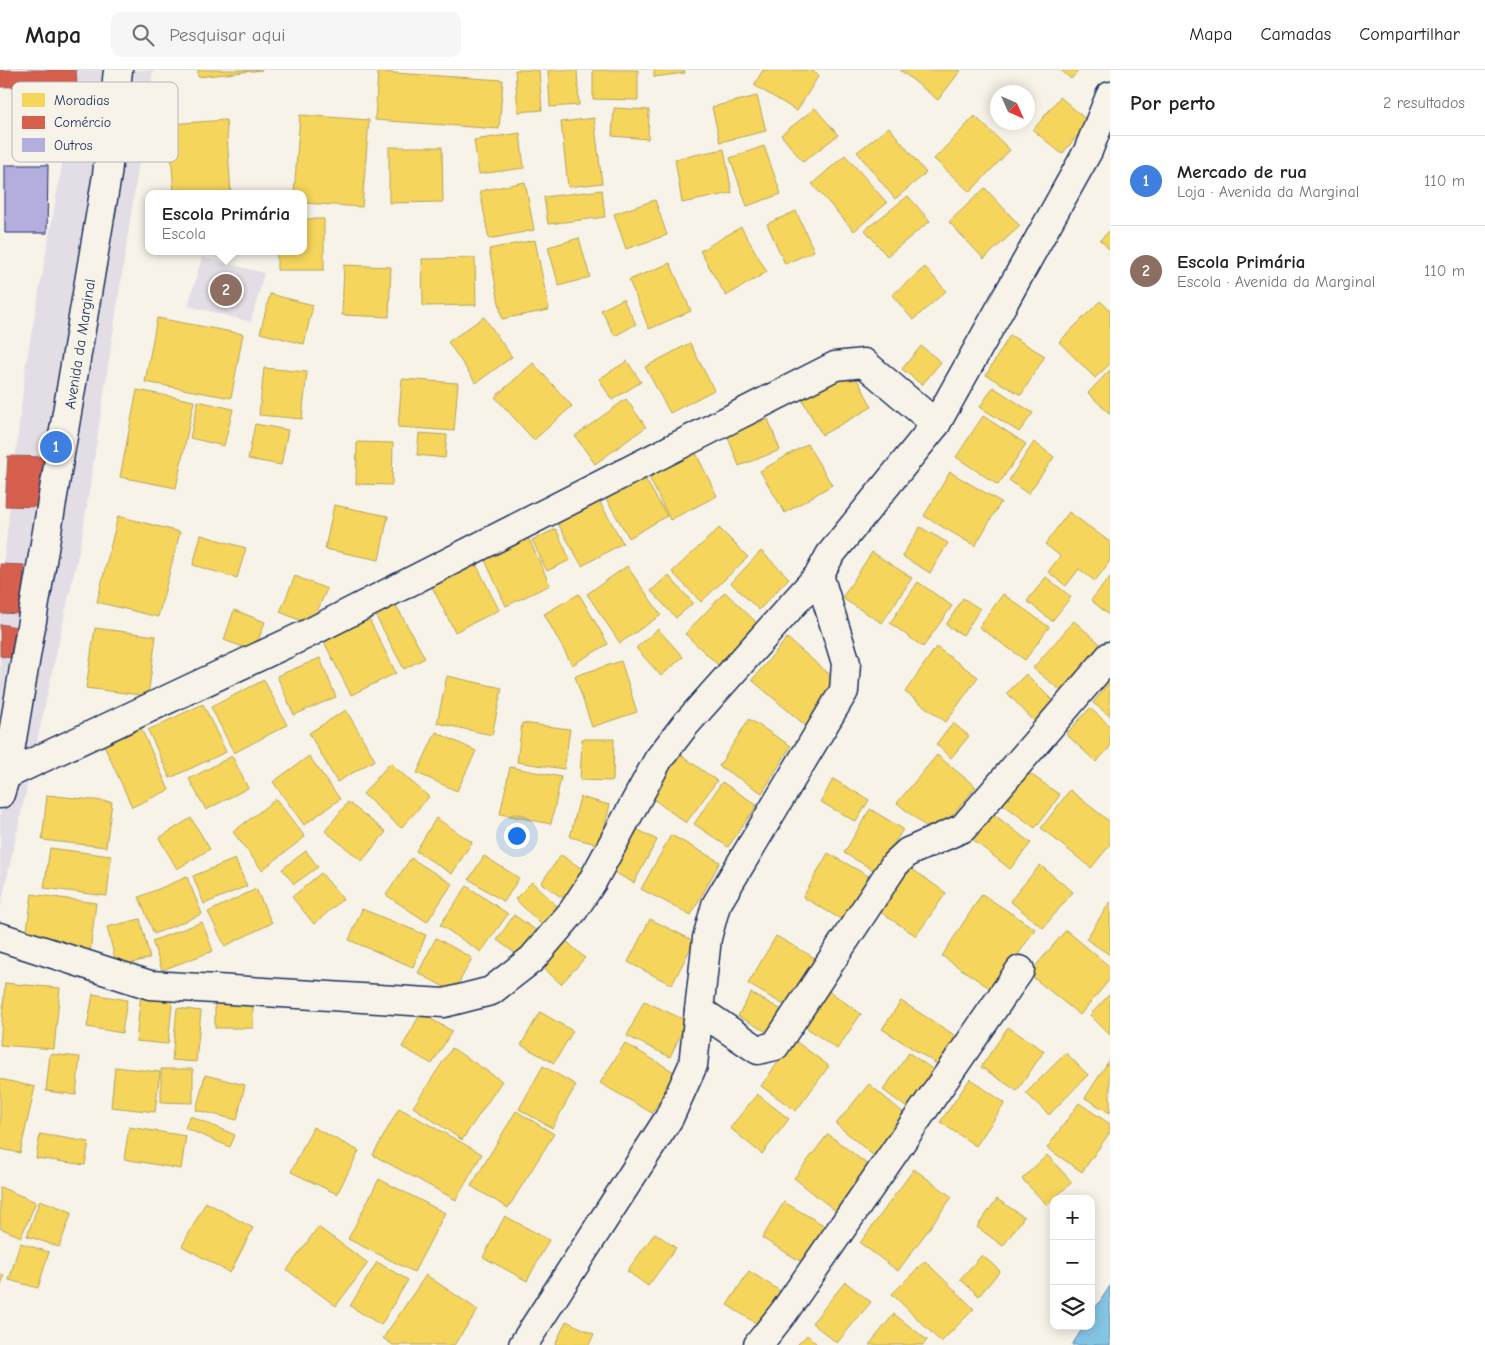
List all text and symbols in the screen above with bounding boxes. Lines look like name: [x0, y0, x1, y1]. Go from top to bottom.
search box: [111, 12, 461, 57]
text: Mapa: [25, 21, 81, 49]
icon: search: [129, 21, 157, 49]
text: Pesquisar aqui: [169, 24, 285, 46]
text: Mapa: [1189, 24, 1232, 45]
text: Camadas: [1260, 24, 1331, 45]
text: Compartilhar: [1359, 24, 1460, 45]
legend: [12, 82, 178, 162]
north arrow: [990, 85, 1035, 130]
text: Por perto: [1130, 91, 1215, 115]
text: Moradias: [54, 92, 109, 109]
text: 2 resultados: [1383, 94, 1465, 112]
text: Comércio: [54, 114, 111, 131]
text: Outros: [54, 137, 93, 154]
text: Mercado de rua: [1177, 161, 1307, 183]
text: 1: [1143, 172, 1149, 190]
text: 110 m: [1424, 172, 1465, 190]
text: Loja · Avenida da Marginal: [1177, 183, 1359, 201]
popup: [145, 190, 307, 255]
text: Escola Primária: [162, 203, 290, 225]
text: Escola: [162, 225, 206, 243]
text: Escola Primária: [1177, 251, 1305, 273]
text: 2: [1142, 262, 1150, 280]
text: 110 m: [1424, 262, 1465, 280]
pin: 2: [210, 271, 242, 309]
text: Escola · Avenida da Marginal: [1177, 273, 1375, 291]
street label: Avenida da Marginal: [61, 278, 99, 410]
pin: 1: [40, 428, 72, 466]
your location: [504, 823, 530, 849]
map controls: [1050, 1195, 1095, 1330]
button: +: [1050, 1195, 1095, 1240]
button: −: [1050, 1240, 1095, 1285]
button: layers: [1050, 1285, 1095, 1330]

